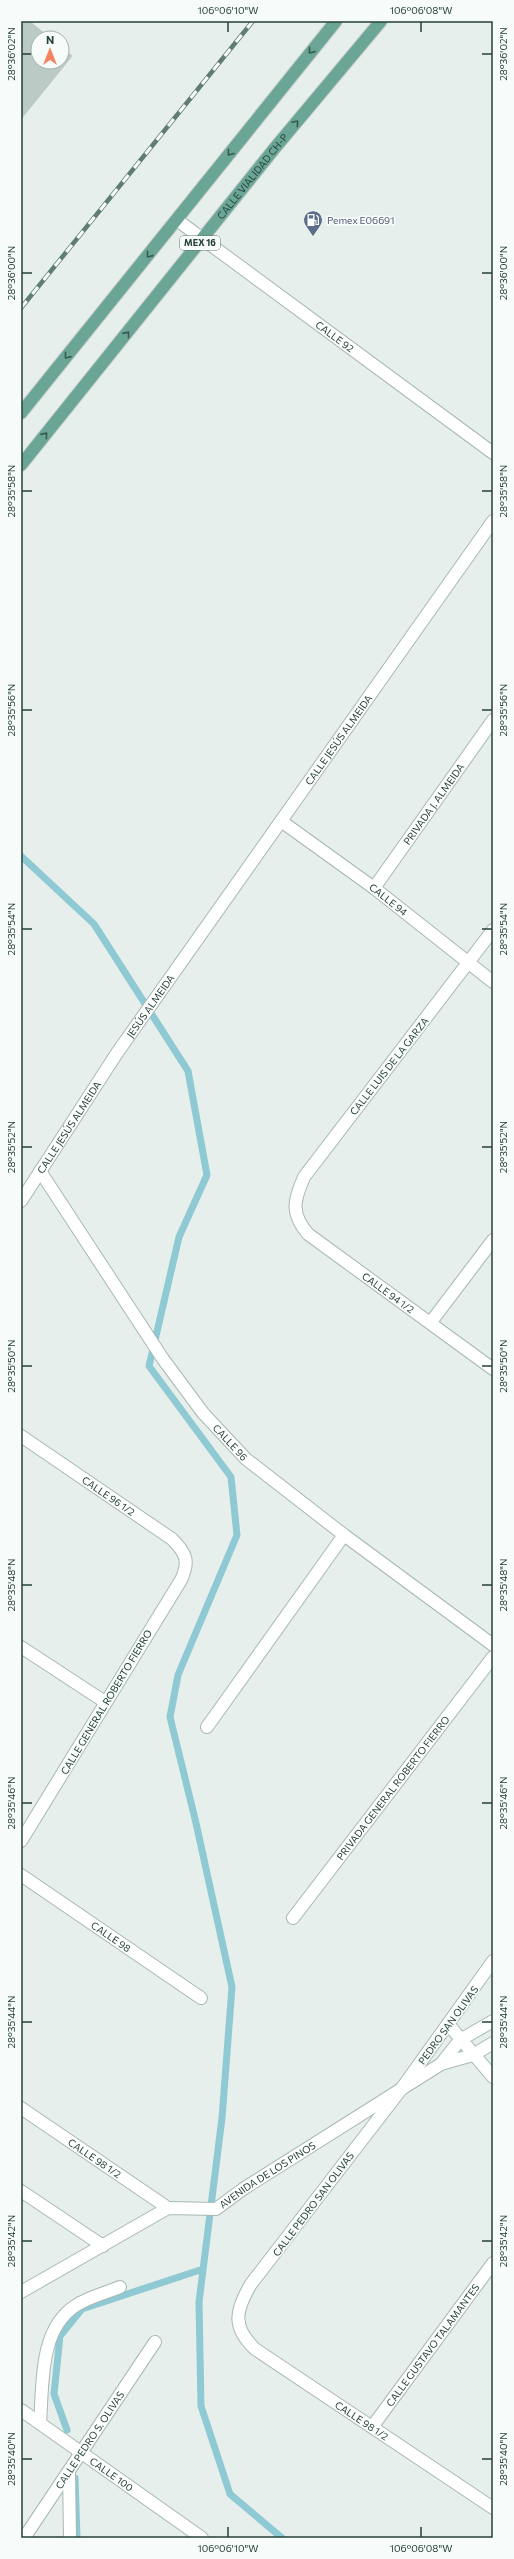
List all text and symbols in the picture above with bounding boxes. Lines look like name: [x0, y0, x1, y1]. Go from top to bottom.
text: 106°06'10"W: [198, 4, 258, 16]
text: 106°06'08"W: [390, 4, 452, 16]
text: 28°36'02"N: [5, 27, 17, 81]
text: 28°36'02"N: [497, 27, 509, 81]
north arrow: [30, 30, 70, 70]
text: N: [46, 33, 54, 46]
one-way arrow: [309, 47, 316, 54]
one-way arrow: [291, 120, 298, 128]
street label: CALLE VIALIDAD CH-P: [214, 131, 290, 221]
one-way arrow: [228, 149, 235, 156]
fuel station icon: Pemex E06691: [302, 209, 324, 237]
place label: Pemex E06691: [327, 214, 394, 226]
road number: MEX 16: [180, 236, 220, 250]
text: 28°36'00"N: [5, 246, 17, 300]
text: 28°36'00"N: [497, 246, 509, 300]
one-way arrow: [147, 250, 154, 257]
street label: CALLE 92: [313, 318, 357, 355]
one-way arrow: [122, 331, 129, 338]
one-way arrow: [65, 351, 72, 358]
one-way arrow: [41, 432, 48, 440]
text: 28°35'58"N: [5, 465, 17, 517]
text: 28°35'58"N: [497, 465, 509, 517]
text: 28°35'56"N: [5, 684, 17, 736]
text: 28°35'56"N: [497, 684, 509, 736]
street label: CALLE JESÚS ALMEIDA: [302, 692, 374, 787]
street label: PRIVADA J. ALMEIDA: [401, 761, 466, 847]
street label: CALLE 94: [367, 881, 410, 918]
text: 28°35'54"N: [5, 903, 17, 955]
text: 28°35'54"N: [497, 903, 509, 955]
street label: JESÚS ALMEIDA: [124, 972, 177, 1040]
street label: CALLE LUIS DE LA GARZA: [347, 1015, 431, 1117]
street label: CALLE JESÚS ALMEIDA: [35, 1079, 103, 1176]
text: 28°35'52"N: [5, 1121, 17, 1173]
text: 28°35'52"N: [497, 1121, 509, 1173]
street label: CALLE 94 1/2: [360, 1270, 417, 1316]
text: 28°35'50"N: [5, 1339, 17, 1393]
text: 28°35'50"N: [497, 1339, 509, 1393]
street label: CALLE 96: [211, 1422, 250, 1463]
street label: CALLE 96 1/2: [80, 1473, 138, 1518]
text: 28°35'48"N: [5, 1558, 17, 1612]
text: 28°35'48"N: [497, 1558, 509, 1612]
street label: CALLE GENERAL ROBERTO FIERRO: [58, 1627, 154, 1777]
street label: PRIVADA GENERAL ROBERTO FIERRO: [334, 1713, 452, 1862]
text: 28°35'46"N: [5, 1776, 17, 1830]
text: 28°35'46"N: [497, 1776, 509, 1830]
street label: CALLE 98: [89, 1919, 133, 1954]
street label: PEDRO SAN OLIVAS: [416, 1983, 481, 2067]
text: 28°35'44"N: [5, 1996, 17, 2049]
text: 28°35'44"N: [497, 1996, 509, 2049]
street label: CALLE 98 1/2: [66, 2136, 124, 2181]
street label: AVENIDA DE LOS PINOS: [217, 2139, 318, 2211]
street label: CALLE PEDRO SAN OLIVAS: [270, 2150, 356, 2258]
text: 28°35'42"N: [5, 2215, 17, 2267]
text: 28°35'42"N: [497, 2215, 509, 2267]
street label: CALLE GUSTAVO TALAMANTES: [383, 2281, 482, 2409]
street label: CALLE PEDRO S. OLIVAS: [53, 2389, 127, 2491]
street label: CALLE 98 1/2: [333, 2398, 391, 2443]
text: 28°35'40"N: [5, 2432, 17, 2486]
text: 28°35'40"N: [497, 2432, 509, 2486]
street label: CALLE 100: [88, 2455, 136, 2494]
text: 106°06'10"W: [198, 2542, 258, 2554]
text: 106°06'08"W: [390, 2542, 452, 2554]

